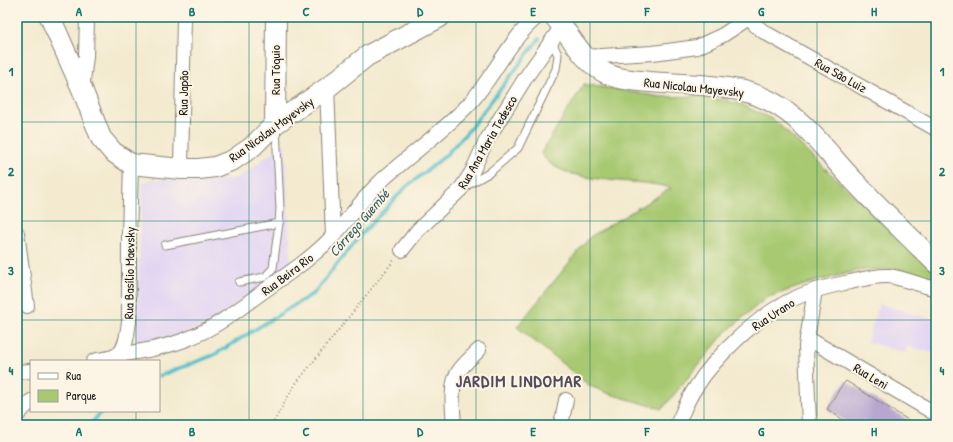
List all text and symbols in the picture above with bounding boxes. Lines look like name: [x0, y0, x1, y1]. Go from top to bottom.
text: A: [76, 2, 83, 20]
text: B: [189, 2, 196, 20]
text: C: [302, 2, 310, 20]
text: D: [417, 2, 424, 20]
text: E: [530, 2, 536, 20]
text: F: [644, 2, 651, 20]
text: G: [758, 2, 765, 20]
text: H: [871, 2, 877, 20]
street label: Rua Tóquio: [266, 45, 284, 95]
street label: Rua São Luiz: [812, 53, 871, 97]
text: 1: [9, 62, 14, 80]
text: 1: [940, 62, 945, 80]
street label: Rua Japão: [174, 70, 192, 116]
street label: Rua Nicolau Mayevsky: [643, 73, 745, 101]
street label: Rua Nicolau Mayevsky: [225, 92, 317, 166]
street label: Rua Ana Maria Tedesco: [453, 92, 521, 192]
text: 2: [8, 162, 15, 180]
text: 2: [939, 162, 946, 180]
water label: Córrego Guembé: [324, 184, 395, 261]
street label: Rua Basílio Maevsky: [119, 226, 139, 319]
street label: Rua Beira Rio: [257, 248, 317, 300]
text: 3: [8, 261, 14, 279]
text: 3: [939, 261, 945, 279]
street label: Rua Urano: [748, 293, 798, 335]
street label: Rua Leni: [850, 358, 892, 394]
legend: [30, 360, 160, 412]
text: 4: [9, 361, 14, 379]
text: 4: [940, 361, 945, 379]
text: Rua: [66, 367, 81, 384]
district label: JARDIM LINDOMAR: [456, 369, 582, 392]
text: Parque: [66, 387, 96, 404]
text: A: [76, 422, 83, 440]
text: B: [189, 422, 196, 440]
text: C: [302, 422, 310, 440]
text: D: [417, 422, 424, 440]
text: E: [530, 422, 536, 440]
text: F: [644, 422, 651, 440]
text: G: [758, 422, 765, 440]
text: H: [871, 422, 877, 440]

